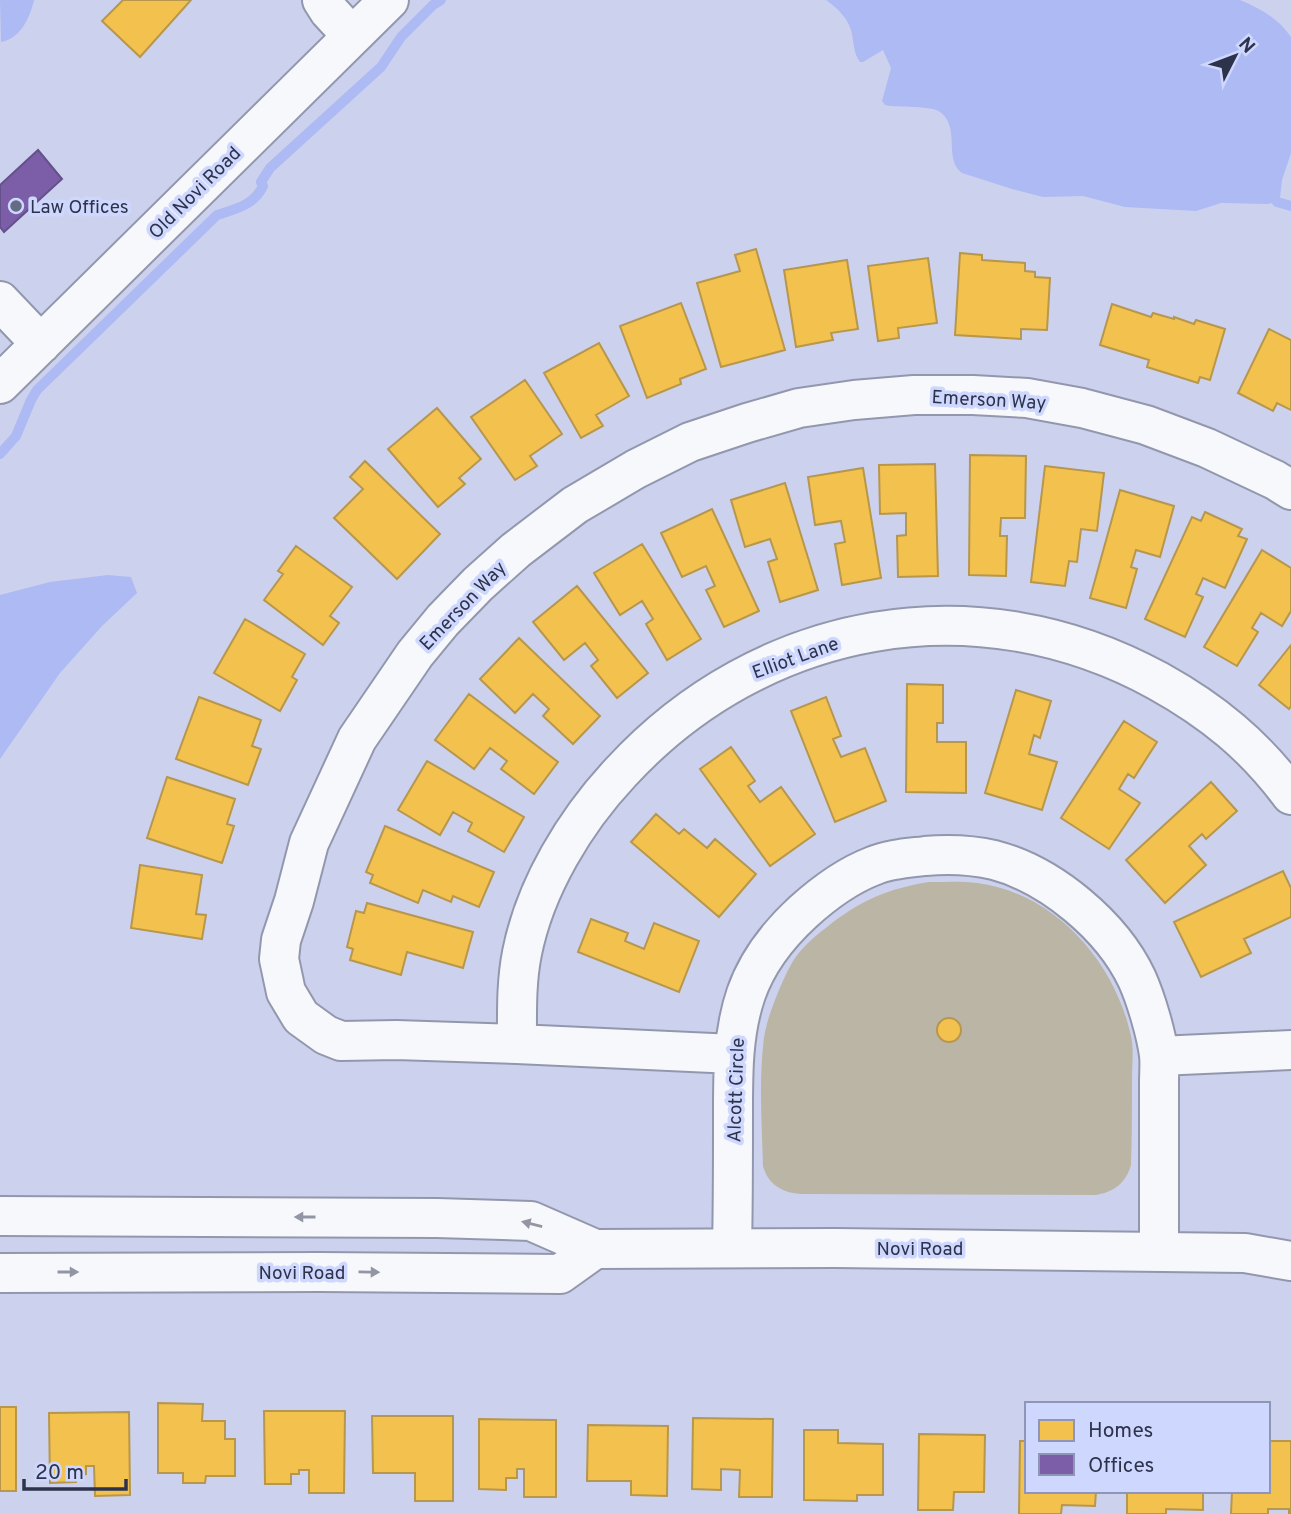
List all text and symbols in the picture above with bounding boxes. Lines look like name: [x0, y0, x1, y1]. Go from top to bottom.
north arrow: [1200, 21, 1270, 91]
text: N: [1233, 33, 1260, 59]
street label: Old Novi Road: [144, 142, 247, 245]
place label: Law Offices: [30, 196, 129, 220]
marker: Law Offices: [8, 198, 24, 214]
street label: Emerson Way: [931, 386, 1047, 416]
street label: Emerson Way: [415, 557, 512, 656]
street label: Elliot Lane: [749, 632, 842, 686]
street label: Alcott Circle: [723, 1037, 751, 1143]
one-way arrow: [294, 1211, 316, 1223]
one-way arrow: [521, 1218, 543, 1229]
street label: Novi Road: [876, 1238, 964, 1262]
street label: Novi Road: [258, 1262, 346, 1286]
one-way arrow: [57, 1266, 79, 1278]
one-way arrow: [358, 1266, 380, 1278]
legend: [1025, 1402, 1270, 1493]
text: Homes: [1088, 1418, 1153, 1445]
scale bar: [24, 1448, 126, 1492]
text: Offices: [1088, 1453, 1154, 1480]
text: 20 m: [35, 1460, 84, 1487]

